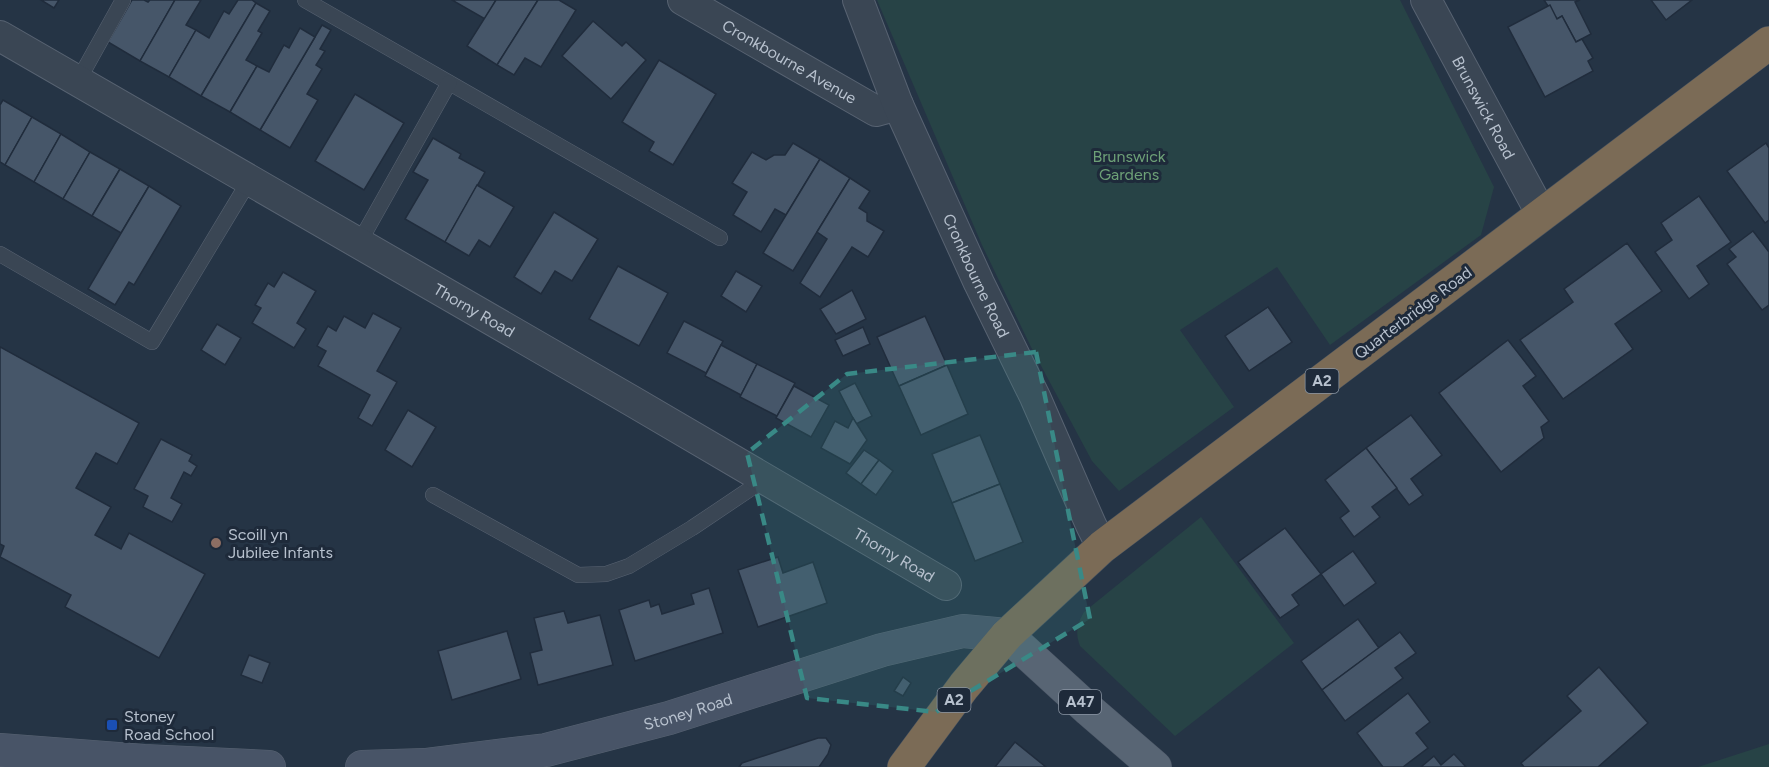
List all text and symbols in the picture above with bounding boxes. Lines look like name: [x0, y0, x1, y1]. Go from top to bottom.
street label: Cronkbourne Avenue: [719, 15, 860, 108]
street label: Brunswick Road: [1448, 53, 1519, 162]
park label: Brunswick Gardens: [1092, 147, 1166, 184]
street label: Cronkbourne Road: [939, 211, 1014, 340]
street label: Quarterbridge Road: [1351, 263, 1475, 363]
street label: Thorny Road: [431, 279, 519, 341]
road number: A2: [1306, 369, 1338, 393]
street label: Thorny Road: [851, 524, 938, 586]
place label: Scoill yn Jubilee Infants: [228, 525, 333, 562]
marker: Scoill yn Jubilee Infants: [209, 536, 223, 550]
road number: A2: [938, 688, 970, 712]
street label: Stoney Road: [641, 689, 735, 734]
road number: A47: [1059, 690, 1101, 714]
place label: Stoney Road School: [124, 707, 214, 744]
marker: Stoney Road School: [105, 718, 119, 732]

